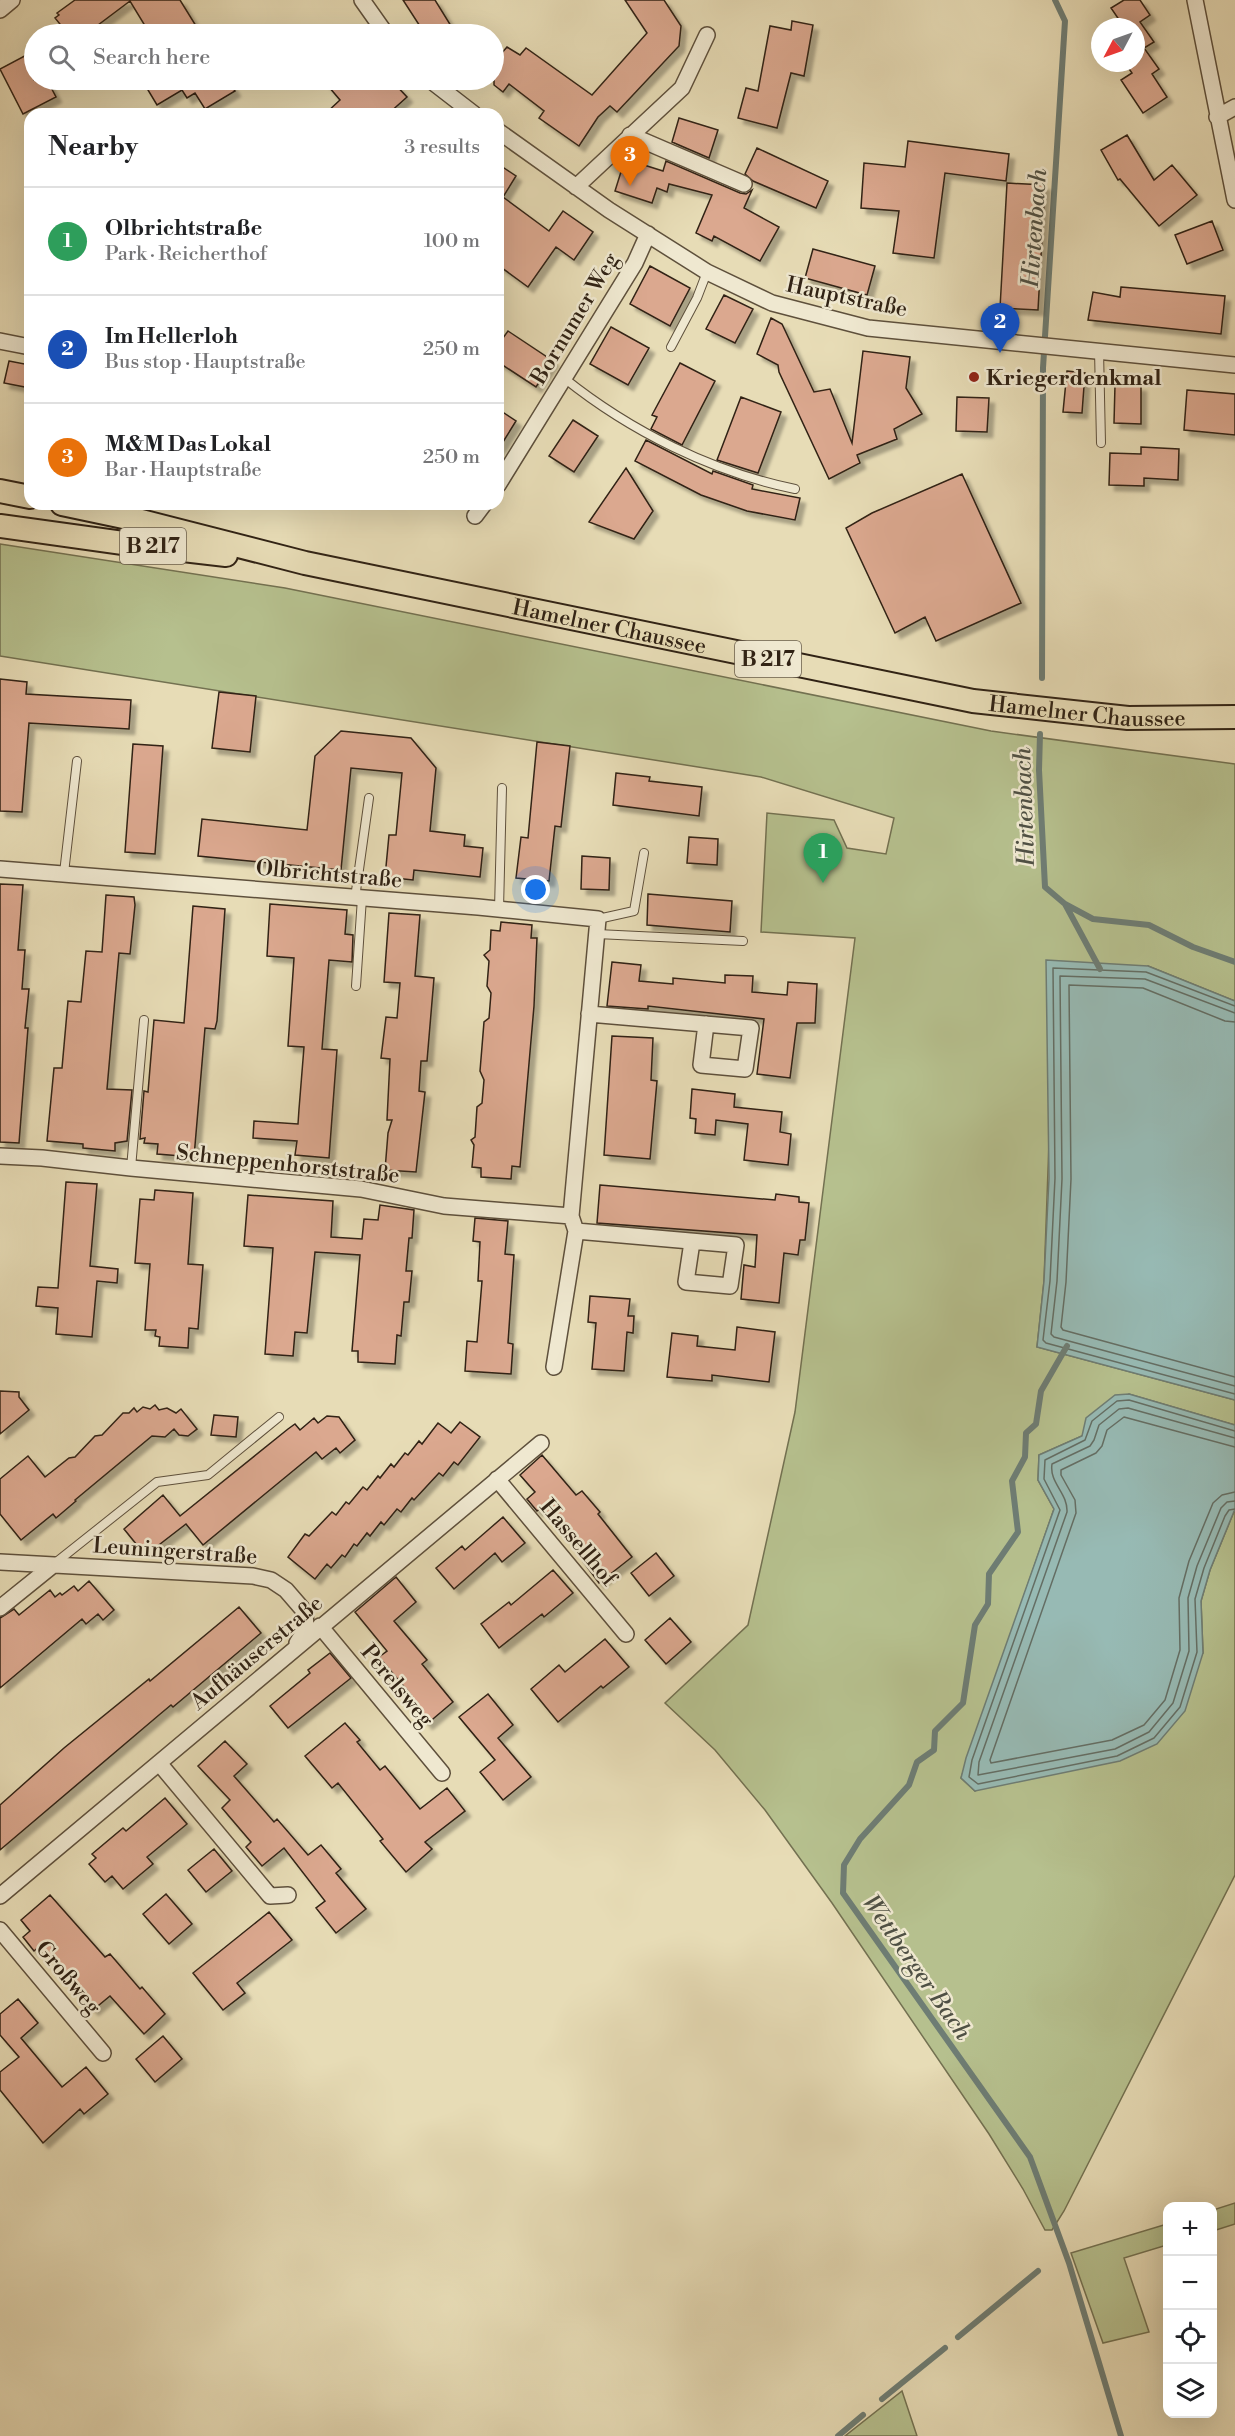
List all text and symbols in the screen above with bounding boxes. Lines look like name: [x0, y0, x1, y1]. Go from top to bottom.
north arrow: [1091, 18, 1145, 72]
search box: [24, 24, 504, 90]
icon: search: [45, 41, 78, 74]
text: Search here: [93, 44, 210, 71]
text: Nearby: [48, 131, 138, 163]
text: 3 results: [404, 135, 480, 160]
pin: 3: [610, 136, 650, 186]
water label: Hirtenbach: [1016, 167, 1054, 289]
text: Olbrichtstraße: [105, 215, 262, 242]
text: 1: [63, 229, 72, 254]
text: 100 m: [424, 229, 480, 254]
text: Park · Reicherthof: [105, 242, 267, 267]
street label: Bornumer Weg: [525, 248, 625, 390]
street label: Hauptstraße: [784, 271, 910, 324]
pin: 2: [980, 304, 1020, 353]
text: Im Hellerloh: [105, 323, 238, 350]
text: 2: [61, 337, 74, 362]
text: 250 m: [423, 337, 480, 362]
text: Bus stop · Hauptstraße: [105, 350, 306, 375]
place label: Kriegerdenkmal: [986, 365, 1161, 392]
marker: Kriegerdenkmal: [967, 370, 981, 384]
text: M&M Das Lokal: [105, 431, 271, 458]
text: 3: [61, 445, 74, 470]
text: 250 m: [423, 445, 480, 470]
text: Bar · Hauptstraße: [105, 458, 262, 483]
road number: B 217: [120, 528, 186, 564]
street label: Hamelner Chaussee: [510, 594, 709, 661]
road number: B 217: [735, 641, 801, 677]
street label: Hamelner Chaussee: [987, 691, 1186, 733]
water label: Hirtenbach: [1008, 746, 1042, 868]
pin: 1: [804, 834, 842, 883]
street label: Olbrichtstraße: [255, 855, 403, 894]
your location: [521, 875, 550, 904]
street label: Schneppenhorststraße: [175, 1139, 401, 1190]
street label: Hassellhof: [534, 1494, 623, 1593]
street label: Leuningerstraße: [92, 1532, 258, 1571]
street label: Aufhäuserstraße: [185, 1590, 328, 1717]
street label: Perelsweg: [355, 1639, 439, 1733]
water label: Wettberger Bach: [855, 1889, 978, 2047]
street label: Großweg: [29, 1936, 107, 2021]
map controls: [1163, 2202, 1217, 2418]
button: +: [1163, 2202, 1217, 2256]
button: −: [1163, 2256, 1217, 2310]
button: locate: [1163, 2310, 1217, 2364]
button: layers: [1163, 2364, 1217, 2418]

